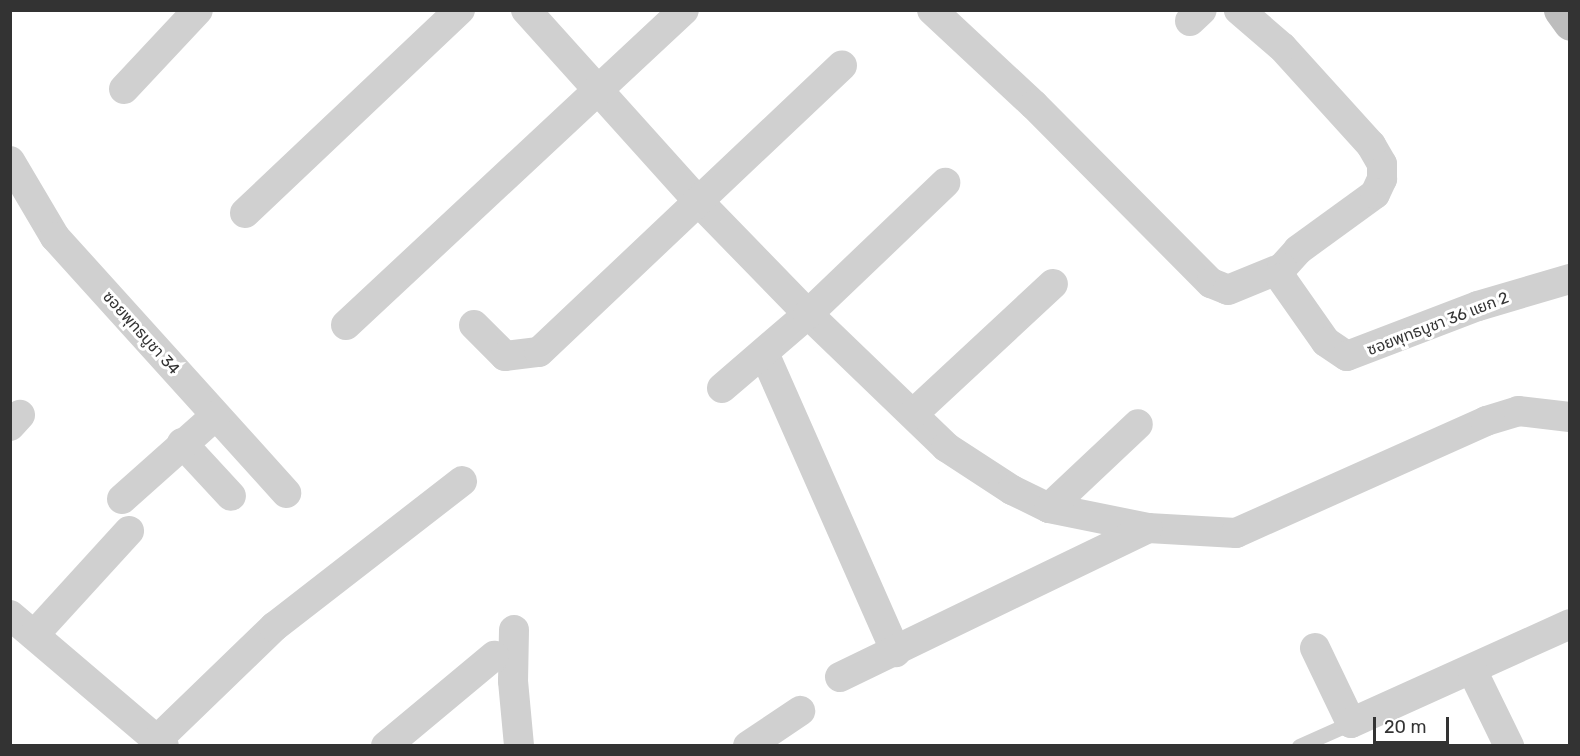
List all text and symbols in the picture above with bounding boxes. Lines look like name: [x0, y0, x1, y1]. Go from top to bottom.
street label: ซอยพุทธบูชา 34: [99, 287, 183, 379]
street label: ซอยพุทธบูชา 36 แยก 2: [1364, 288, 1512, 360]
scale bar: [1376, 705, 1452, 743]
text: 20 m: [1384, 716, 1426, 738]

